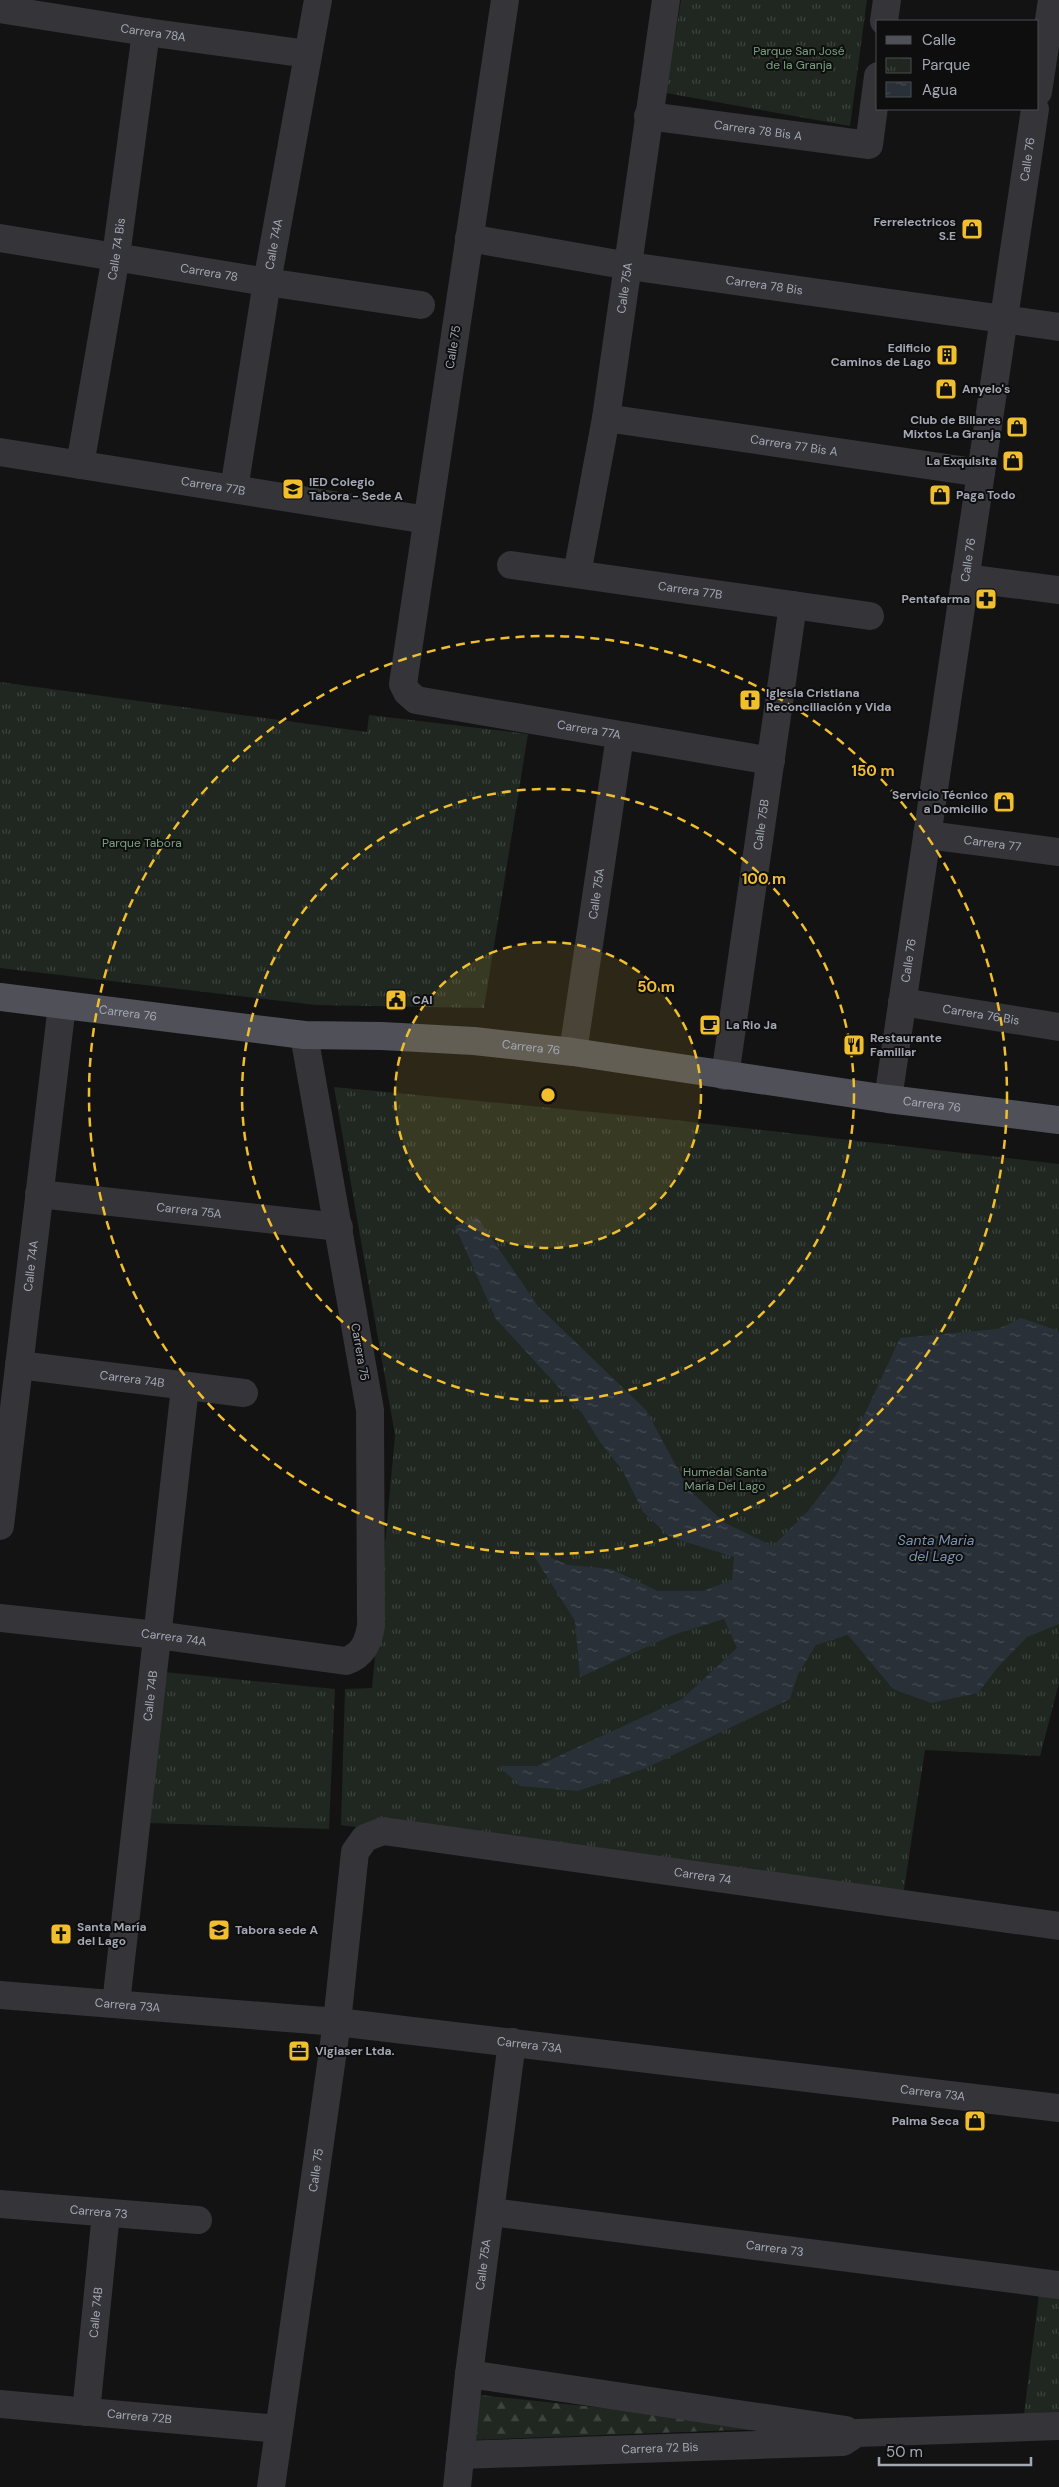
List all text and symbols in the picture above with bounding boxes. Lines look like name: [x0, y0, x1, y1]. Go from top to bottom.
street label: Carrera 78A: [119, 20, 187, 45]
legend: [876, 20, 1039, 110]
text: Calle: [922, 30, 956, 50]
park label: Parque San José de la Granja: [753, 43, 845, 73]
text: Parque: [922, 55, 970, 75]
text: Agua: [922, 80, 957, 100]
street label: Carrera 78 Bis A: [713, 117, 803, 144]
street label: Calle 76: [1016, 136, 1039, 182]
place label: Ferrelectricos S.E: [873, 214, 956, 244]
street label: Calle 74 Bis: [104, 217, 129, 282]
street label: Calle 74A: [261, 217, 286, 271]
shop icon: Ferrelectricos S.E: [960, 217, 984, 241]
street label: Carrera 78: [179, 260, 239, 285]
street label: Calle 75A: [613, 261, 636, 315]
street label: Carrera 78 Bis: [725, 272, 804, 299]
street label: Calle 75: [442, 324, 464, 370]
place label: Edificio Caminos de Lago: [831, 340, 931, 370]
building icon: Edificio Caminos de Lago: [935, 343, 959, 367]
shop icon: Anyelo's: [934, 377, 958, 401]
place label: Anyelo's: [962, 381, 1010, 397]
place label: Club de Billares Mixtos La Granja: [903, 412, 1001, 442]
shop icon: Club de Billares Mixtos La Granja: [1005, 415, 1029, 439]
street label: Carrera 77 Bis A: [749, 431, 839, 460]
shop icon: La Exquisita: [1001, 449, 1025, 473]
place label: La Exquisita: [926, 453, 997, 469]
street label: Carrera 77B: [180, 473, 247, 499]
place label: IED Colegio Tabora - Sede A: [309, 474, 403, 504]
school or university icon: IED Colegio Tabora - Sede A: [281, 477, 305, 501]
shop icon: Paga Todo: [928, 483, 952, 507]
place label: Paga Todo: [956, 487, 1016, 503]
street label: Calle 76: [957, 537, 979, 583]
street label: Carrera 77B: [657, 578, 723, 603]
pharmacy icon: Pentafarma: [974, 587, 998, 611]
place label: Pentafarma: [902, 591, 970, 607]
place label: Iglesia Cristiana Reconciliación y Vida: [766, 685, 891, 715]
church icon: Iglesia Cristiana Reconciliación y Vida: [738, 688, 762, 712]
street label: Carrera 77A: [556, 716, 622, 743]
text: 150 m: [852, 761, 895, 781]
place label: Servicio Técnico a Domicilio: [892, 787, 988, 817]
shop icon: Servicio Técnico a Domicilio: [992, 790, 1016, 814]
street label: Calle 75B: [750, 798, 773, 851]
street label: Carrera 77: [963, 832, 1022, 855]
park label: Parque Tabora: [102, 835, 182, 851]
street label: Calle 75A: [585, 867, 608, 920]
text: 100 m: [742, 869, 786, 889]
street label: Calle 76: [897, 937, 920, 984]
text: 50 m: [637, 977, 675, 997]
public building icon: CAI: [384, 988, 408, 1012]
place label: CAI: [412, 992, 433, 1008]
street label: Carrera 76: [98, 1001, 158, 1025]
street label: Carrera 76 Bis: [941, 1001, 1021, 1029]
cafe icon: La Rio Ja: [698, 1013, 722, 1037]
place label: La Rio Ja: [726, 1017, 777, 1033]
place label: Restaurante Familiar: [870, 1030, 942, 1060]
restaurant icon: Restaurante Familiar: [842, 1033, 866, 1057]
street label: Carrera 76: [501, 1036, 561, 1059]
centre of rings: [539, 1086, 557, 1104]
street label: Carrera 76: [902, 1093, 962, 1116]
street label: Carrera 75A: [156, 1199, 223, 1222]
street label: Calle 74A: [20, 1239, 42, 1292]
street label: Carrera 75: [347, 1322, 373, 1382]
street label: Carrera 74B: [99, 1367, 165, 1391]
park label: Humedal Santa María Del Lago: [683, 1464, 767, 1494]
water label: Santa Maria del Lago: [898, 1531, 975, 1565]
street label: Carrera 74A: [140, 1625, 208, 1650]
street label: Calle 74B: [140, 1670, 161, 1722]
street label: Carrera 74: [673, 1864, 732, 1888]
school or university icon: Tabora sede A: [207, 1918, 231, 1942]
place label: Santa María del Lago: [77, 1919, 147, 1949]
church icon: Santa María del Lago: [49, 1922, 73, 1946]
place label: Tabora sede A: [235, 1922, 319, 1938]
street label: Carrera 73A: [94, 1995, 161, 2016]
street label: Carrera 73A: [496, 2033, 563, 2057]
office icon: Vigiaser Ltda.: [287, 2039, 311, 2063]
place label: Vigiaser Ltda.: [315, 2043, 395, 2059]
street label: Carrera 73A: [899, 2081, 966, 2105]
shop icon: Palma Seca: [963, 2109, 987, 2133]
place label: Palma Seca: [892, 2113, 959, 2129]
street label: Calle 75: [305, 2147, 327, 2193]
street label: Carrera 73: [69, 2202, 128, 2222]
street label: Carrera 73: [745, 2237, 804, 2260]
street label: Calle 75A: [472, 2238, 494, 2291]
street label: Calle 74B: [86, 2286, 106, 2339]
street label: Carrera 72B: [106, 2406, 173, 2427]
scale bar: [879, 2434, 1032, 2466]
street label: Carrera 72 Bis: [621, 2439, 699, 2458]
text: 50 m: [886, 2442, 923, 2462]

